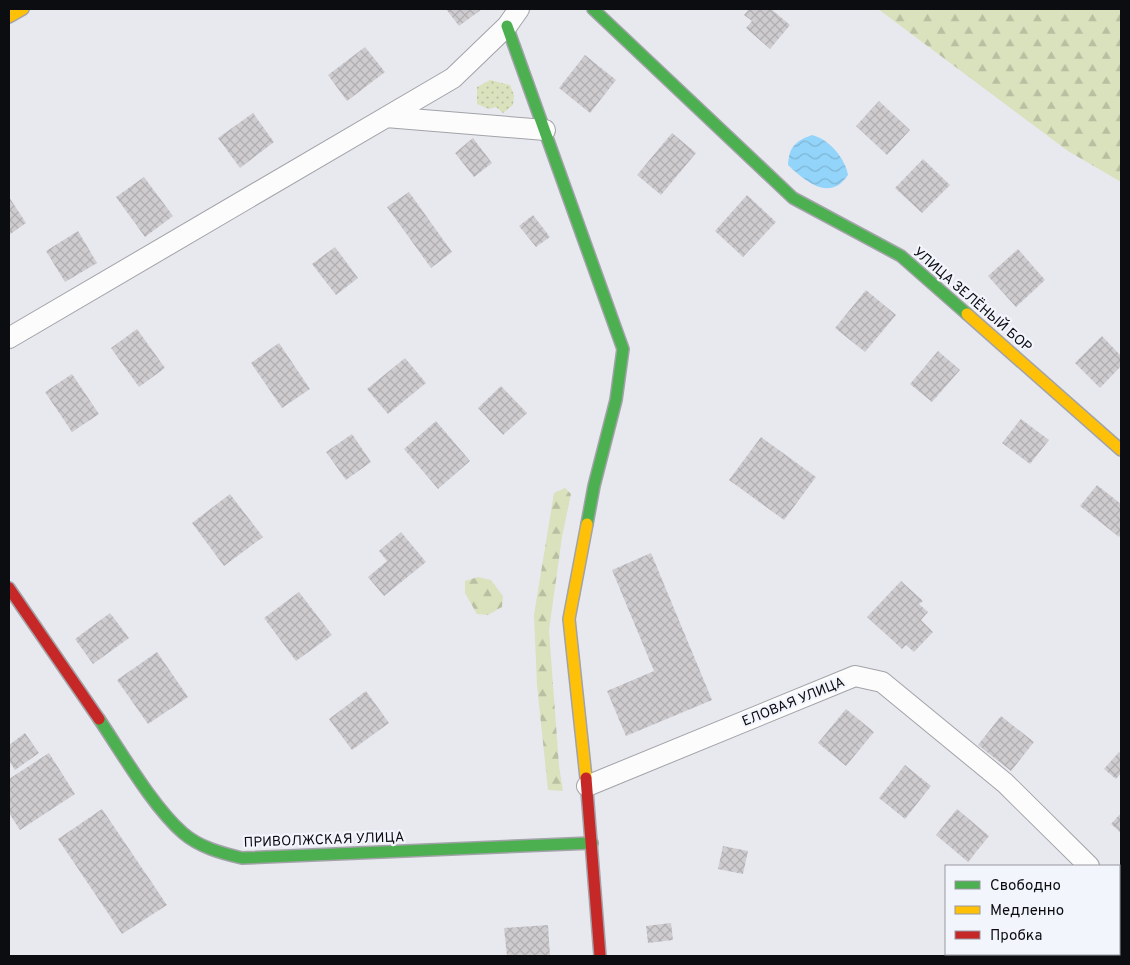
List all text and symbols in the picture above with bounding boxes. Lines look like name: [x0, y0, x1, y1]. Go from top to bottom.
street label: УЛИЦА ЗЕЛЁНЫЙ БОР: [909, 243, 1035, 356]
street label: ЕЛОВАЯ УЛИЦА: [740, 674, 847, 731]
street label: ПРИВОЛЖСКАЯ УЛИЦА: [243, 829, 405, 852]
legend: [945, 865, 1120, 955]
text: Свободно: [990, 877, 1061, 896]
text: Медленно: [990, 902, 1064, 921]
text: Пробка: [990, 927, 1042, 946]

